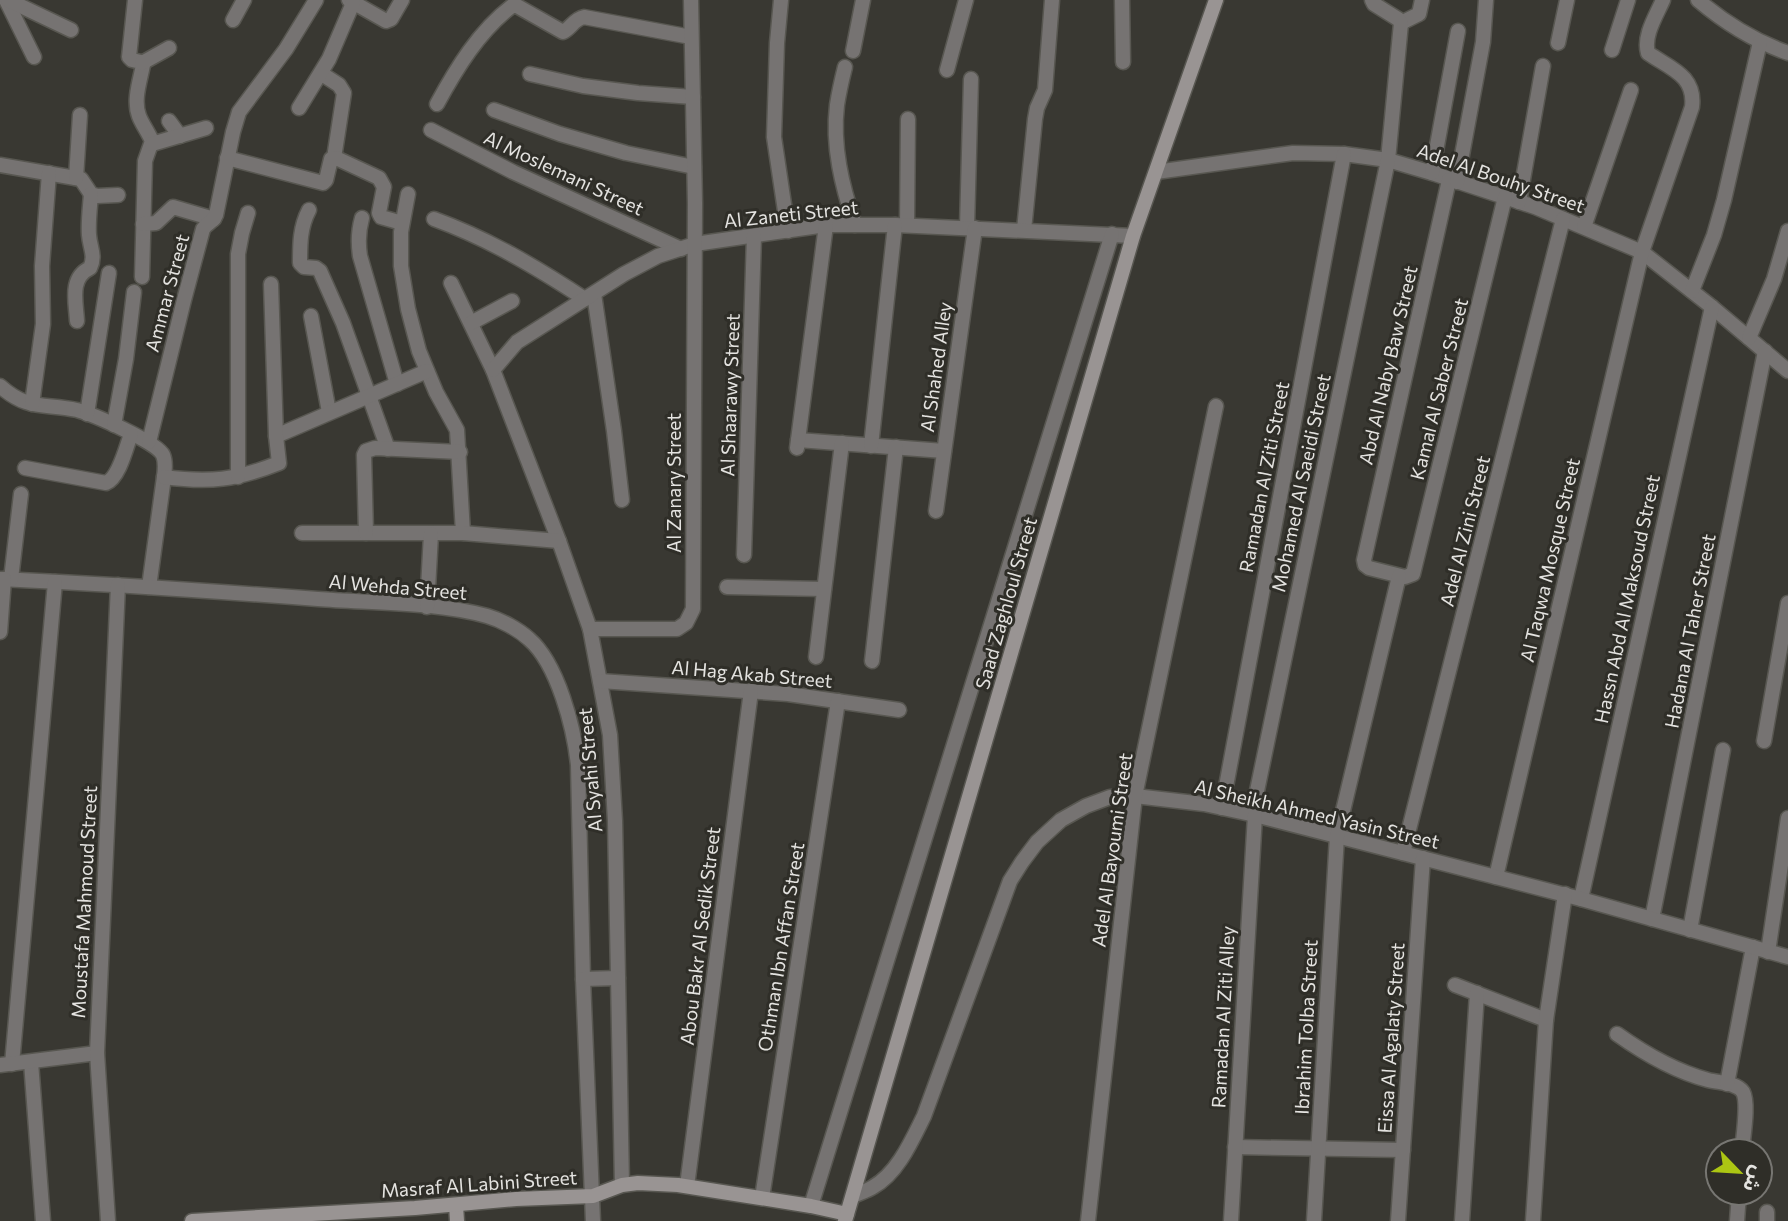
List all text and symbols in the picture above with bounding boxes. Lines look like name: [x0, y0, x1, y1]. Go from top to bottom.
street label: Al Moslemani Street: [481, 125, 648, 220]
street label: Adel Al Bouhy Street: [1414, 138, 1588, 217]
street label: Al Zaneti Street: [723, 195, 860, 232]
street label: Ammar Street: [140, 231, 193, 354]
street label: Abd Al Naby Baw Street: [1353, 263, 1422, 467]
street label: Kamal Al Saber Street: [1405, 295, 1472, 482]
street label: Al Shahed Alley: [915, 300, 956, 434]
street label: Al Shaarawy Street: [715, 313, 744, 477]
street label: Mohamed Al Saeidi Street: [1266, 372, 1335, 594]
street label: Ramadan Al Ziti Street: [1234, 379, 1293, 574]
street label: Al Zanary Street: [662, 413, 685, 553]
street label: Adel Al Zini Street: [1435, 453, 1494, 609]
street label: Al Taqwa Mosque Street: [1515, 455, 1584, 664]
street label: Hassn Abd Al Maksoud Street: [1589, 472, 1664, 725]
street label: Saad Zaghloul Street: [970, 514, 1041, 692]
street label: Hadana Al Taher Street: [1659, 532, 1720, 730]
street label: Al Wehda Street: [328, 569, 468, 604]
street label: Al Hag Akab Street: [671, 655, 834, 692]
street label: Al Syahi Street: [573, 707, 606, 833]
street label: Adel Al Bayoumi Street: [1086, 751, 1137, 949]
street label: Al Sheikh Ahmed Yasin Street: [1192, 774, 1442, 853]
street label: Moustafa Mahmoud Street: [66, 785, 101, 1019]
street label: Abou Bakr Al Sedik Street: [675, 825, 724, 1046]
street label: Othman Ibn Affan Street: [753, 840, 808, 1053]
street label: Ramadan Al Ziti Alley: [1206, 925, 1239, 1109]
street label: Ibrahim Tolba Street: [1289, 939, 1322, 1115]
street label: Eissa Al Agalaty Street: [1372, 942, 1409, 1134]
north arrow: [1704, 1137, 1774, 1207]
text: ش: [1739, 1163, 1771, 1196]
street label: Masraf Al Labini Street: [380, 1165, 578, 1202]

